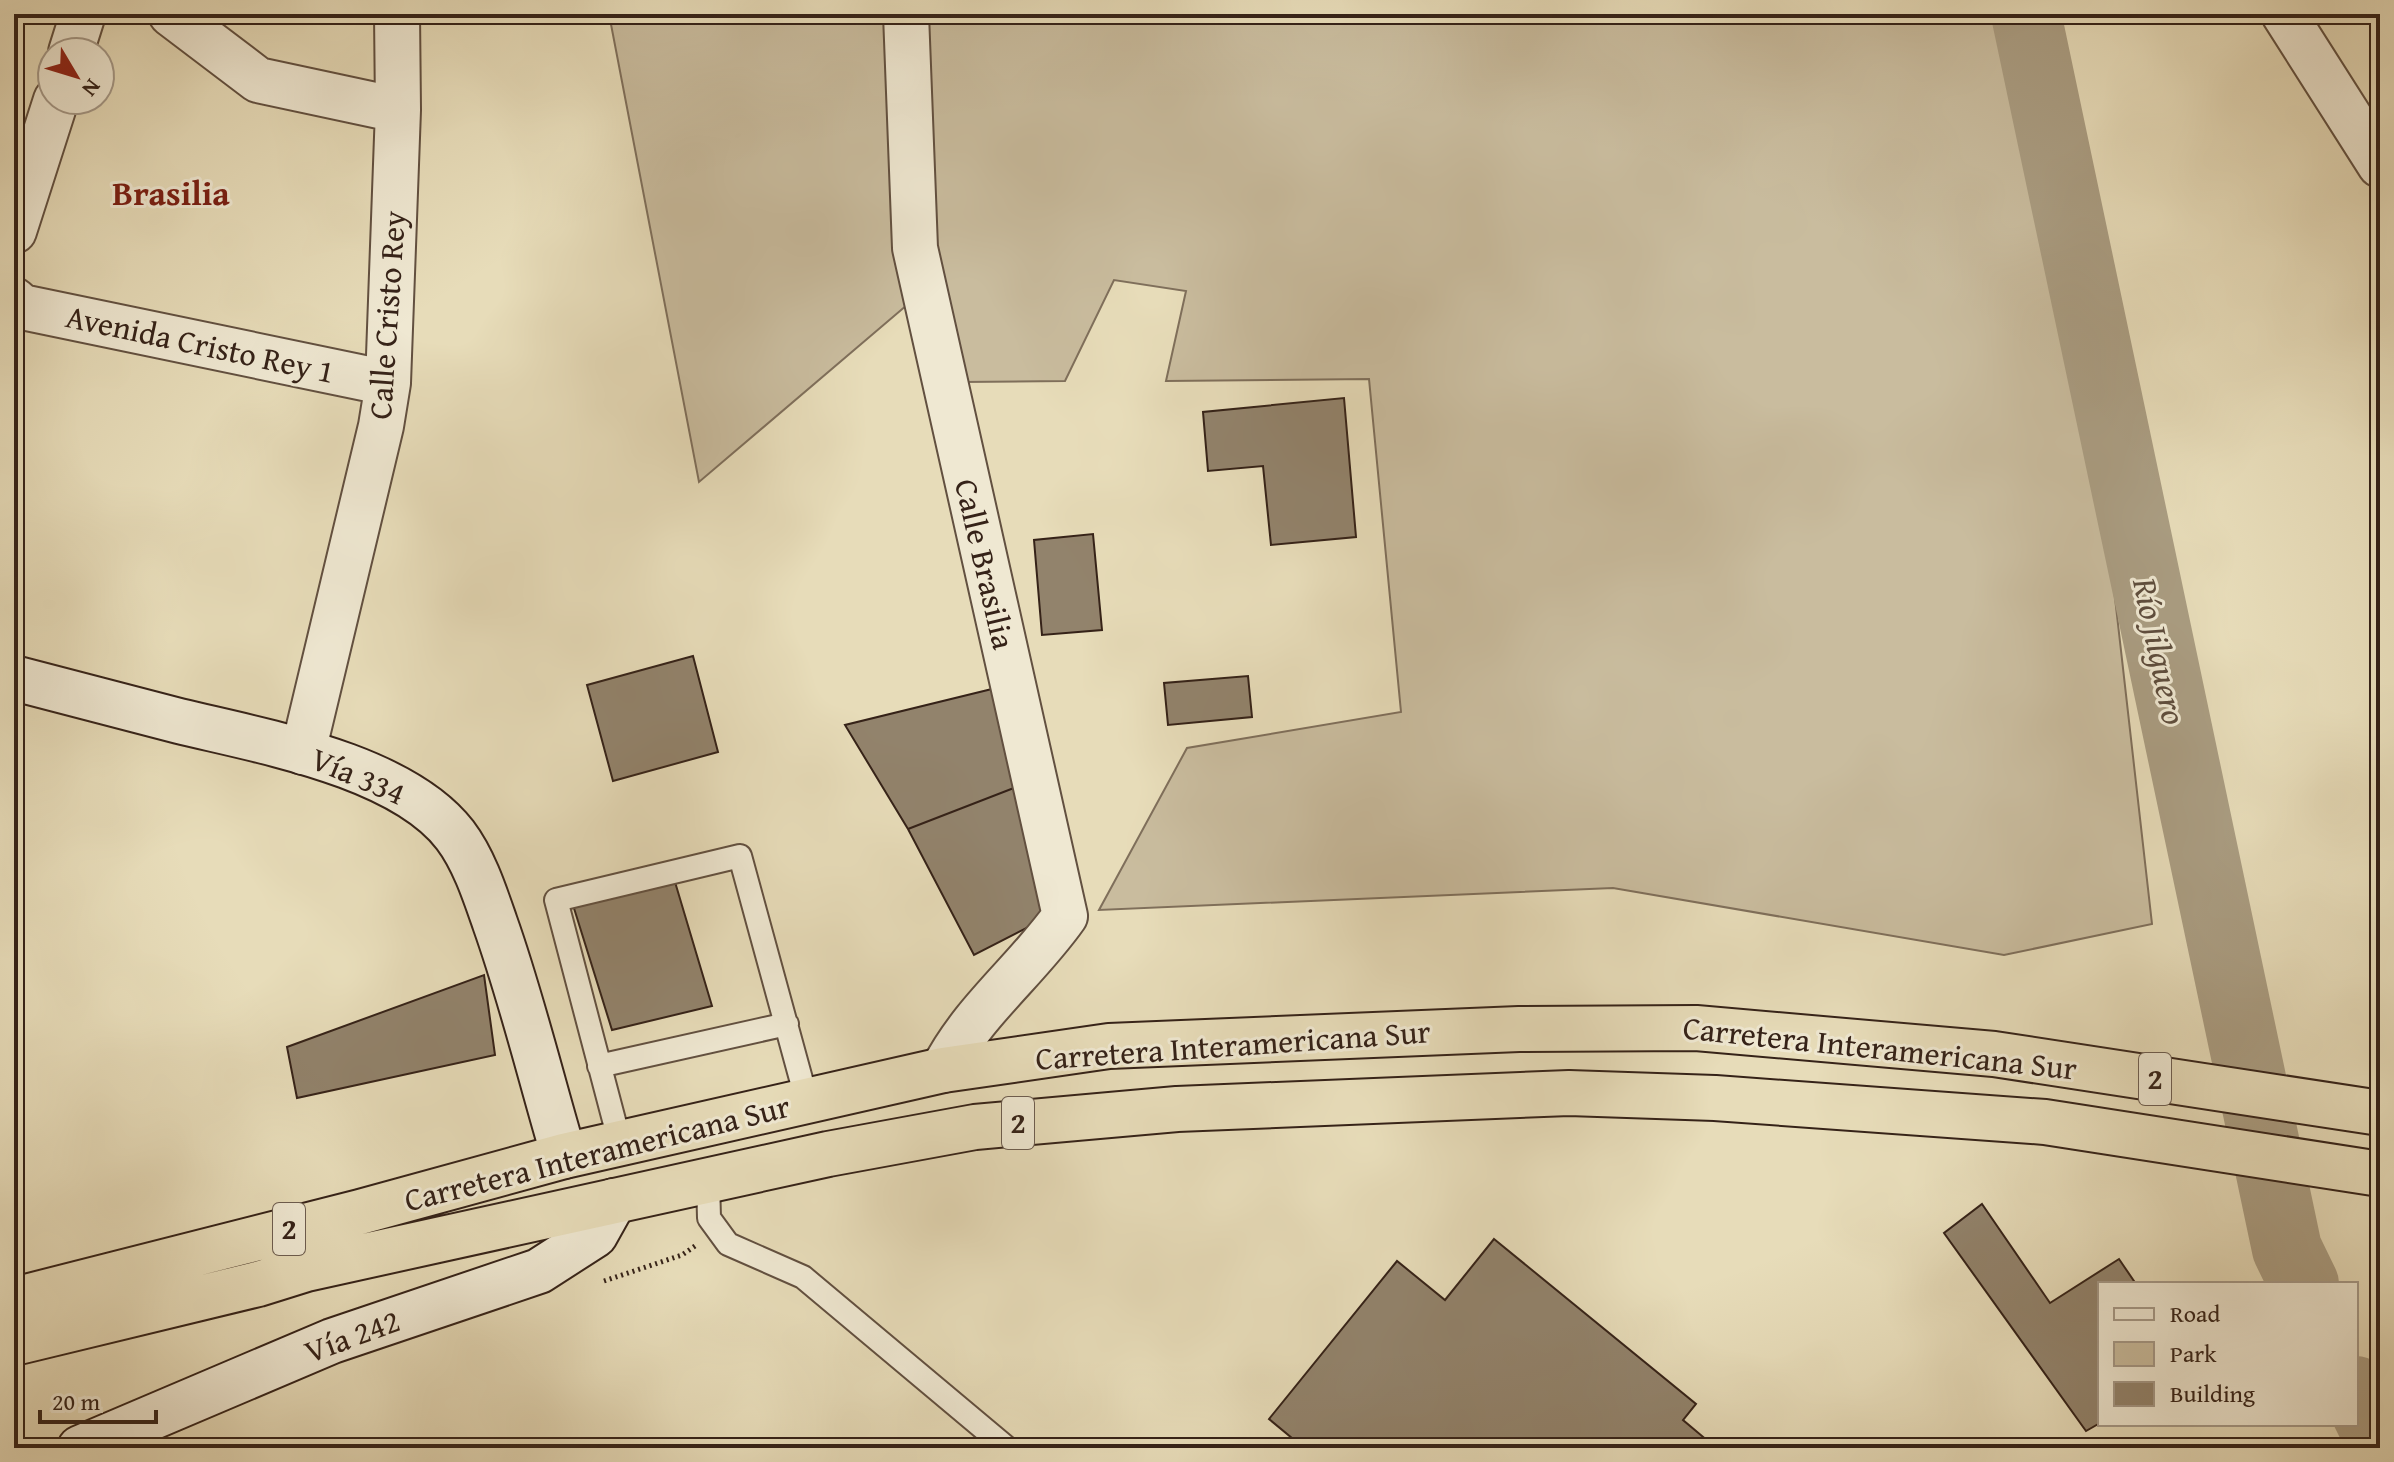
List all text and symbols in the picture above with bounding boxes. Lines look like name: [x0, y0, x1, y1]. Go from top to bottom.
north arrow: [36, 36, 116, 116]
text: N: [74, 73, 109, 104]
district label: Brasilia: [112, 168, 230, 217]
street label: Calle Cristo Rey: [356, 209, 417, 421]
street label: Avenida Cristo Rey 1: [62, 292, 339, 395]
street label: Calle Brasilia: [943, 474, 1028, 654]
water label: Río Jilguero: [2121, 572, 2200, 729]
street label: Vía 334: [304, 735, 413, 816]
street label: Carretera Interamericana Sur: [1681, 1003, 2079, 1092]
street label: Carretera Interamericana Sur: [1034, 1007, 1432, 1082]
road number: 2: [2139, 1053, 2171, 1105]
street label: Carretera Interamericana Sur: [399, 1082, 795, 1223]
road number: 2: [1002, 1097, 1034, 1149]
road number: 2: [273, 1203, 305, 1255]
legend: [2098, 1282, 2358, 1426]
text: Road: [2170, 1296, 2220, 1331]
street label: Vía 242: [298, 1297, 406, 1374]
text: Park: [2170, 1336, 2217, 1371]
scale bar: [40, 1374, 156, 1424]
text: Building: [2170, 1376, 2255, 1411]
text: 20 m: [52, 1384, 100, 1419]

